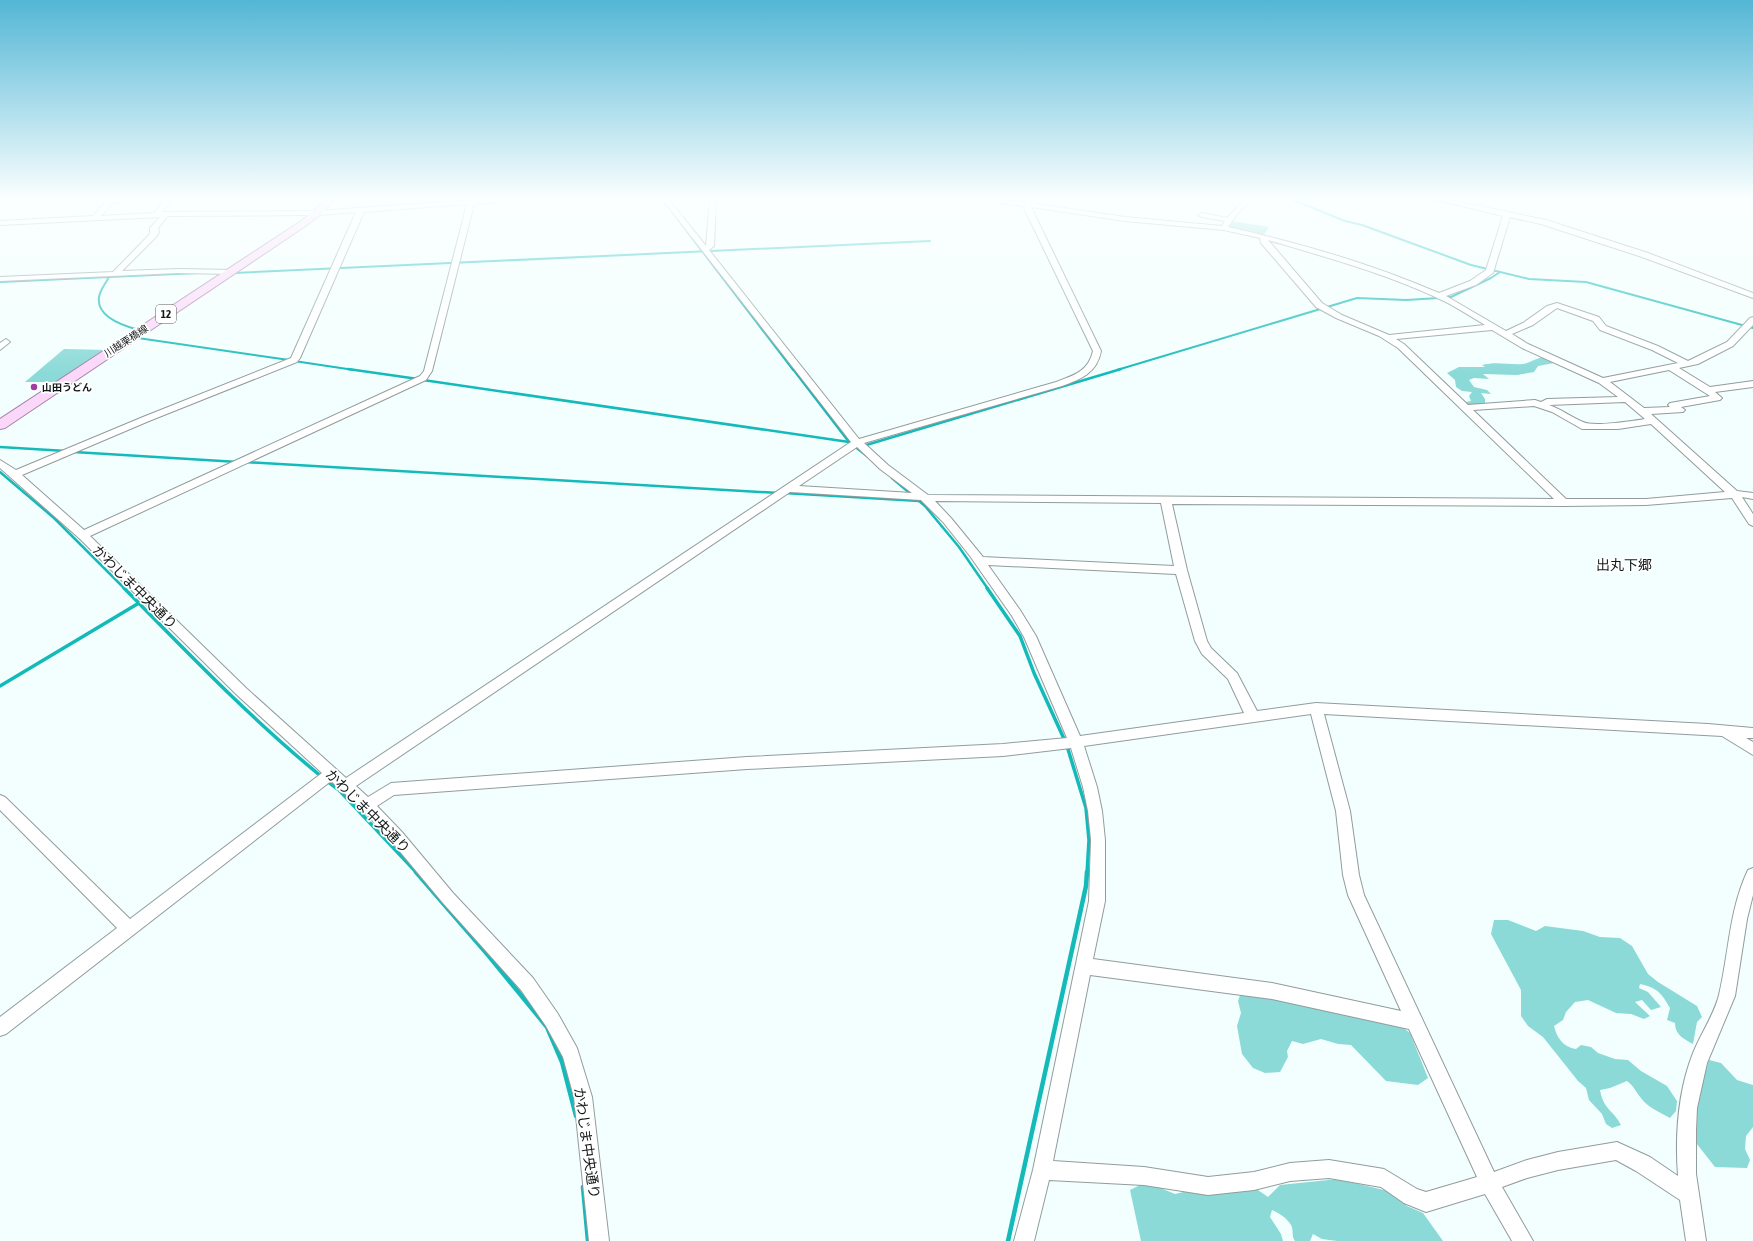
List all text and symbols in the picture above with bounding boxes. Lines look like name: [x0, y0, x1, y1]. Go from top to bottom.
road number: 12: [156, 305, 176, 323]
street label: 川越栗橋線: [102, 323, 150, 359]
marker: 山田うどん: [29, 382, 39, 392]
place label: 山田うどん: [42, 382, 92, 393]
street label: かわじま中央通り: [90, 542, 180, 632]
district label: 出丸下郷: [1596, 557, 1652, 573]
street label: かわじま中央通り: [323, 766, 413, 856]
street label: かわじま中央通り: [571, 1086, 603, 1200]

